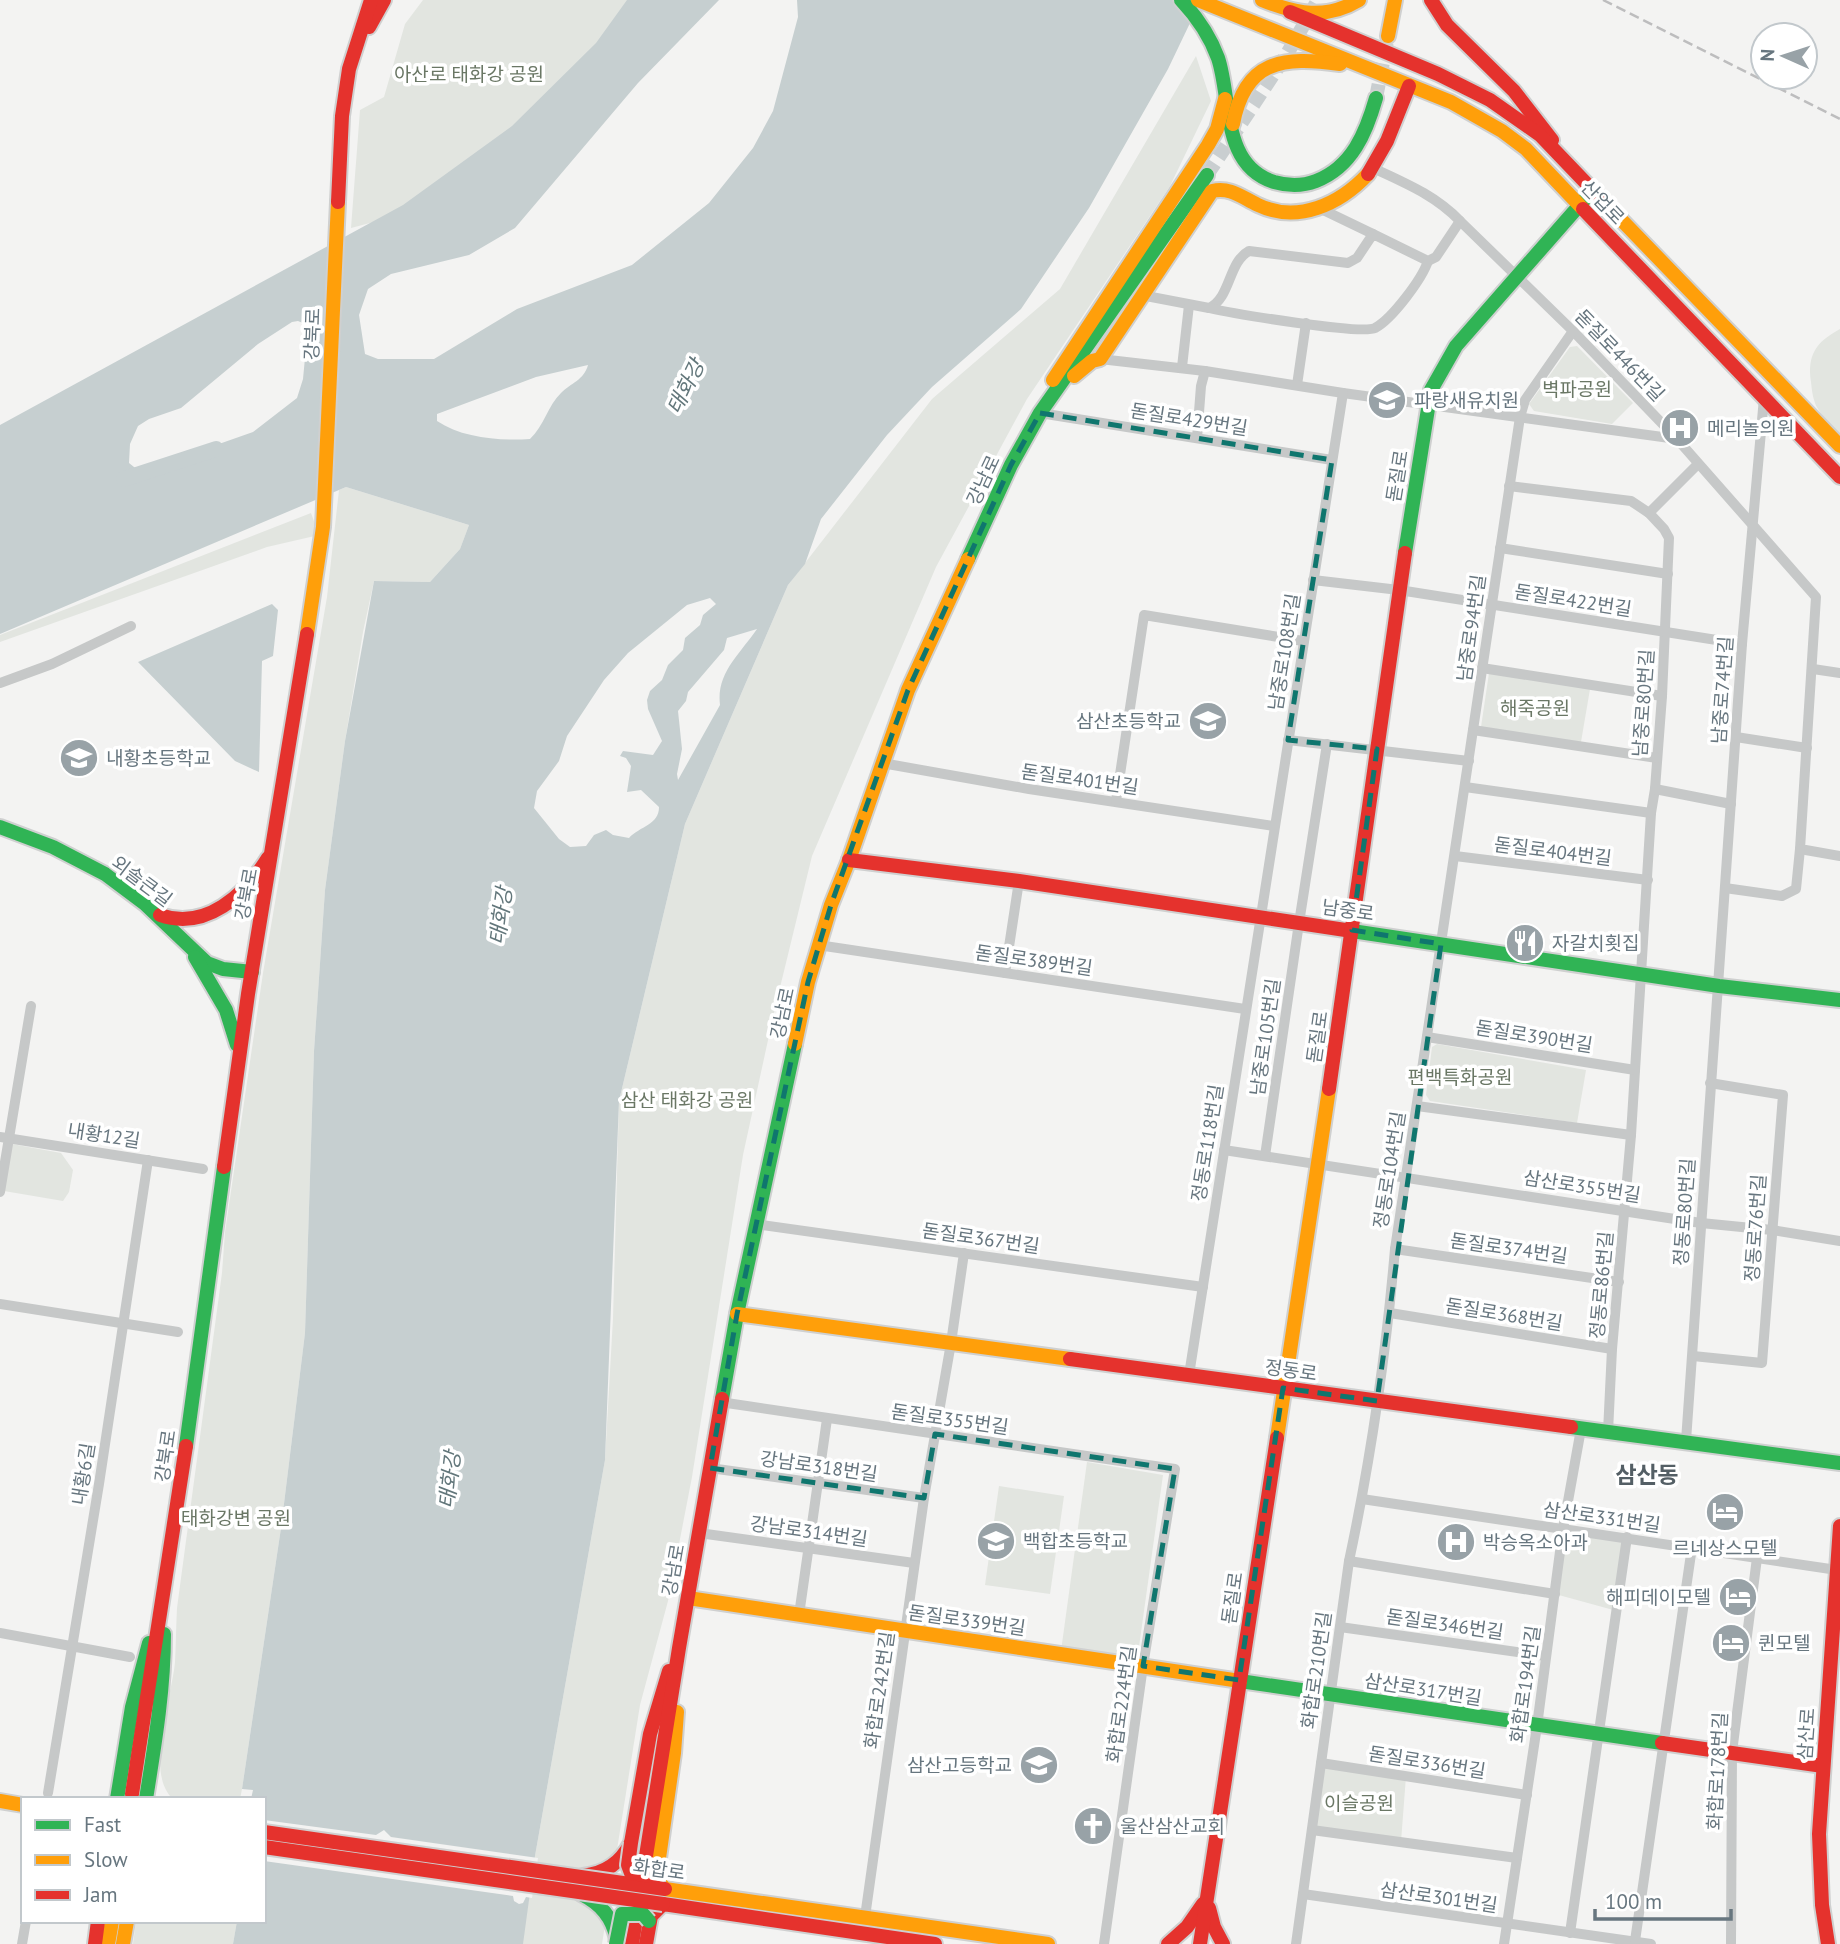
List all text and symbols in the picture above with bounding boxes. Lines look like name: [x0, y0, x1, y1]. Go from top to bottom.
north arrow: [1749, 21, 1819, 91]
text: N: [1755, 48, 1779, 62]
park label: 아산로 태화강 공원: [394, 62, 544, 86]
street label: 산업로: [1576, 175, 1630, 229]
street label: 돋질로446번길: [1570, 304, 1670, 406]
street label: 강북로: [299, 307, 325, 361]
water label: 태화강: [661, 352, 712, 419]
park label: 벽파공원: [1542, 377, 1612, 401]
school or university icon: 파랑새유치원: [1366, 379, 1408, 421]
place label: 파랑새유치원: [1414, 388, 1519, 412]
street label: 돋질로429번길: [1129, 398, 1249, 440]
hospital icon: 메리놀의원: [1659, 407, 1701, 449]
place label: 메리놀의원: [1707, 416, 1794, 440]
street label: 돋질로: [1381, 448, 1413, 504]
street label: 강남로: [961, 451, 1005, 509]
street label: 남중로94번길: [1452, 573, 1490, 683]
street label: 돋질로422번길: [1513, 579, 1633, 621]
street label: 남중로108번길: [1263, 592, 1305, 712]
street label: 남중로74번길: [1706, 635, 1738, 745]
street label: 남중로80번길: [1627, 648, 1659, 758]
park label: 해죽공원: [1500, 696, 1570, 720]
school or university icon: 삼산초등학교: [1187, 700, 1229, 742]
place label: 삼산초등학교: [1076, 709, 1181, 733]
school or university icon: 내황초등학교: [58, 737, 100, 779]
place label: 내황초등학교: [106, 746, 211, 770]
street label: 돋질로401번길: [1020, 759, 1140, 799]
street label: 돋질로404번길: [1493, 832, 1613, 870]
street label: 외솔큰길: [107, 850, 177, 912]
street label: 강북로: [230, 866, 262, 922]
water label: 태화강: [483, 883, 518, 947]
street label: 남중로: [1320, 894, 1376, 926]
restaurant icon: 자갈치횟집: [1504, 922, 1546, 964]
place label: 자갈치횟집: [1552, 931, 1639, 955]
street label: 돋질로389번길: [974, 940, 1094, 980]
street label: 남중로105번길: [1245, 977, 1285, 1097]
street label: 강남로: [765, 985, 799, 1041]
street label: 돋질로: [1301, 1009, 1333, 1065]
street label: 돋질로390번길: [1474, 1015, 1594, 1057]
park label: 편백특화공원: [1408, 1065, 1512, 1089]
street label: 정동로118번길: [1186, 1083, 1228, 1203]
park label: 삼산 태화강 공원: [621, 1088, 753, 1112]
street label: 정동로104번길: [1368, 1110, 1410, 1230]
street label: 내황12길: [66, 1117, 142, 1153]
street label: 정동로80번길: [1668, 1157, 1700, 1267]
street label: 삼산로355번길: [1522, 1165, 1642, 1207]
street label: 정동로76번길: [1739, 1173, 1771, 1283]
street label: 돋질로367번길: [921, 1218, 1041, 1258]
street label: 돋질로374번길: [1449, 1228, 1569, 1268]
street label: 정동로86번길: [1584, 1230, 1618, 1340]
street label: 돋질로368번길: [1444, 1293, 1564, 1335]
street label: 정동로: [1263, 1354, 1319, 1386]
street label: 돋질로355번길: [890, 1399, 1010, 1439]
street label: 강북로: [149, 1428, 181, 1484]
street label: 내황6길: [66, 1441, 100, 1507]
street label: 강남로318번길: [759, 1446, 879, 1486]
water label: 태화강: [433, 1447, 467, 1510]
district label: 삼산동: [1615, 1460, 1679, 1489]
hotel icon: 르네상스모텔: [1704, 1491, 1746, 1533]
street label: 삼산로331번길: [1542, 1497, 1662, 1537]
park label: 태화강변 공원: [181, 1506, 291, 1530]
street label: 강남로314번길: [749, 1511, 869, 1551]
school or university icon: 백합초등학교: [975, 1520, 1017, 1562]
hospital icon: 박승옥소아과: [1435, 1521, 1477, 1563]
place label: 백합초등학교: [1023, 1529, 1128, 1553]
place label: 박승옥소아과: [1483, 1530, 1588, 1554]
place label: 르네상스모텔: [1673, 1536, 1777, 1560]
street label: 강남로: [657, 1542, 689, 1598]
street label: 돋질로: [1216, 1570, 1248, 1626]
hotel icon: 해피데이모텔: [1717, 1576, 1759, 1618]
place label: 해피데이모텔: [1606, 1585, 1711, 1609]
street label: 돋질로339번길: [907, 1600, 1027, 1640]
street label: 돋질로346번길: [1385, 1604, 1505, 1644]
street label: 화합로210번길: [1296, 1610, 1336, 1730]
hotel icon: 퀸모텔: [1710, 1622, 1752, 1664]
street label: 화합로194번길: [1505, 1624, 1545, 1744]
street label: 화합로242번길: [859, 1630, 899, 1750]
place label: 퀸모텔: [1758, 1631, 1810, 1655]
street label: 화합로224번길: [1101, 1644, 1141, 1764]
street label: 삼산로317번길: [1363, 1668, 1483, 1710]
street label: 삼산로: [1792, 1707, 1820, 1761]
street label: 화합로178번길: [1702, 1711, 1732, 1831]
street label: 돋질로336번길: [1367, 1741, 1487, 1783]
school or university icon: 삼산고등학교: [1018, 1744, 1060, 1786]
place label: 삼산고등학교: [907, 1753, 1012, 1777]
park label: 이슬공원: [1324, 1791, 1394, 1815]
legend: [21, 1797, 266, 1923]
church icon: 울산삼산교회: [1072, 1805, 1114, 1847]
text: Fast: [84, 1811, 121, 1838]
place label: 울산삼산교회: [1120, 1814, 1225, 1838]
text: Slow: [84, 1846, 128, 1873]
street label: 화합로: [631, 1853, 687, 1885]
street label: 삼산로301번길: [1379, 1877, 1499, 1917]
scale bar: [1595, 1878, 1731, 1922]
text: Jam: [83, 1881, 118, 1908]
text: 100 m: [1605, 1888, 1662, 1915]

